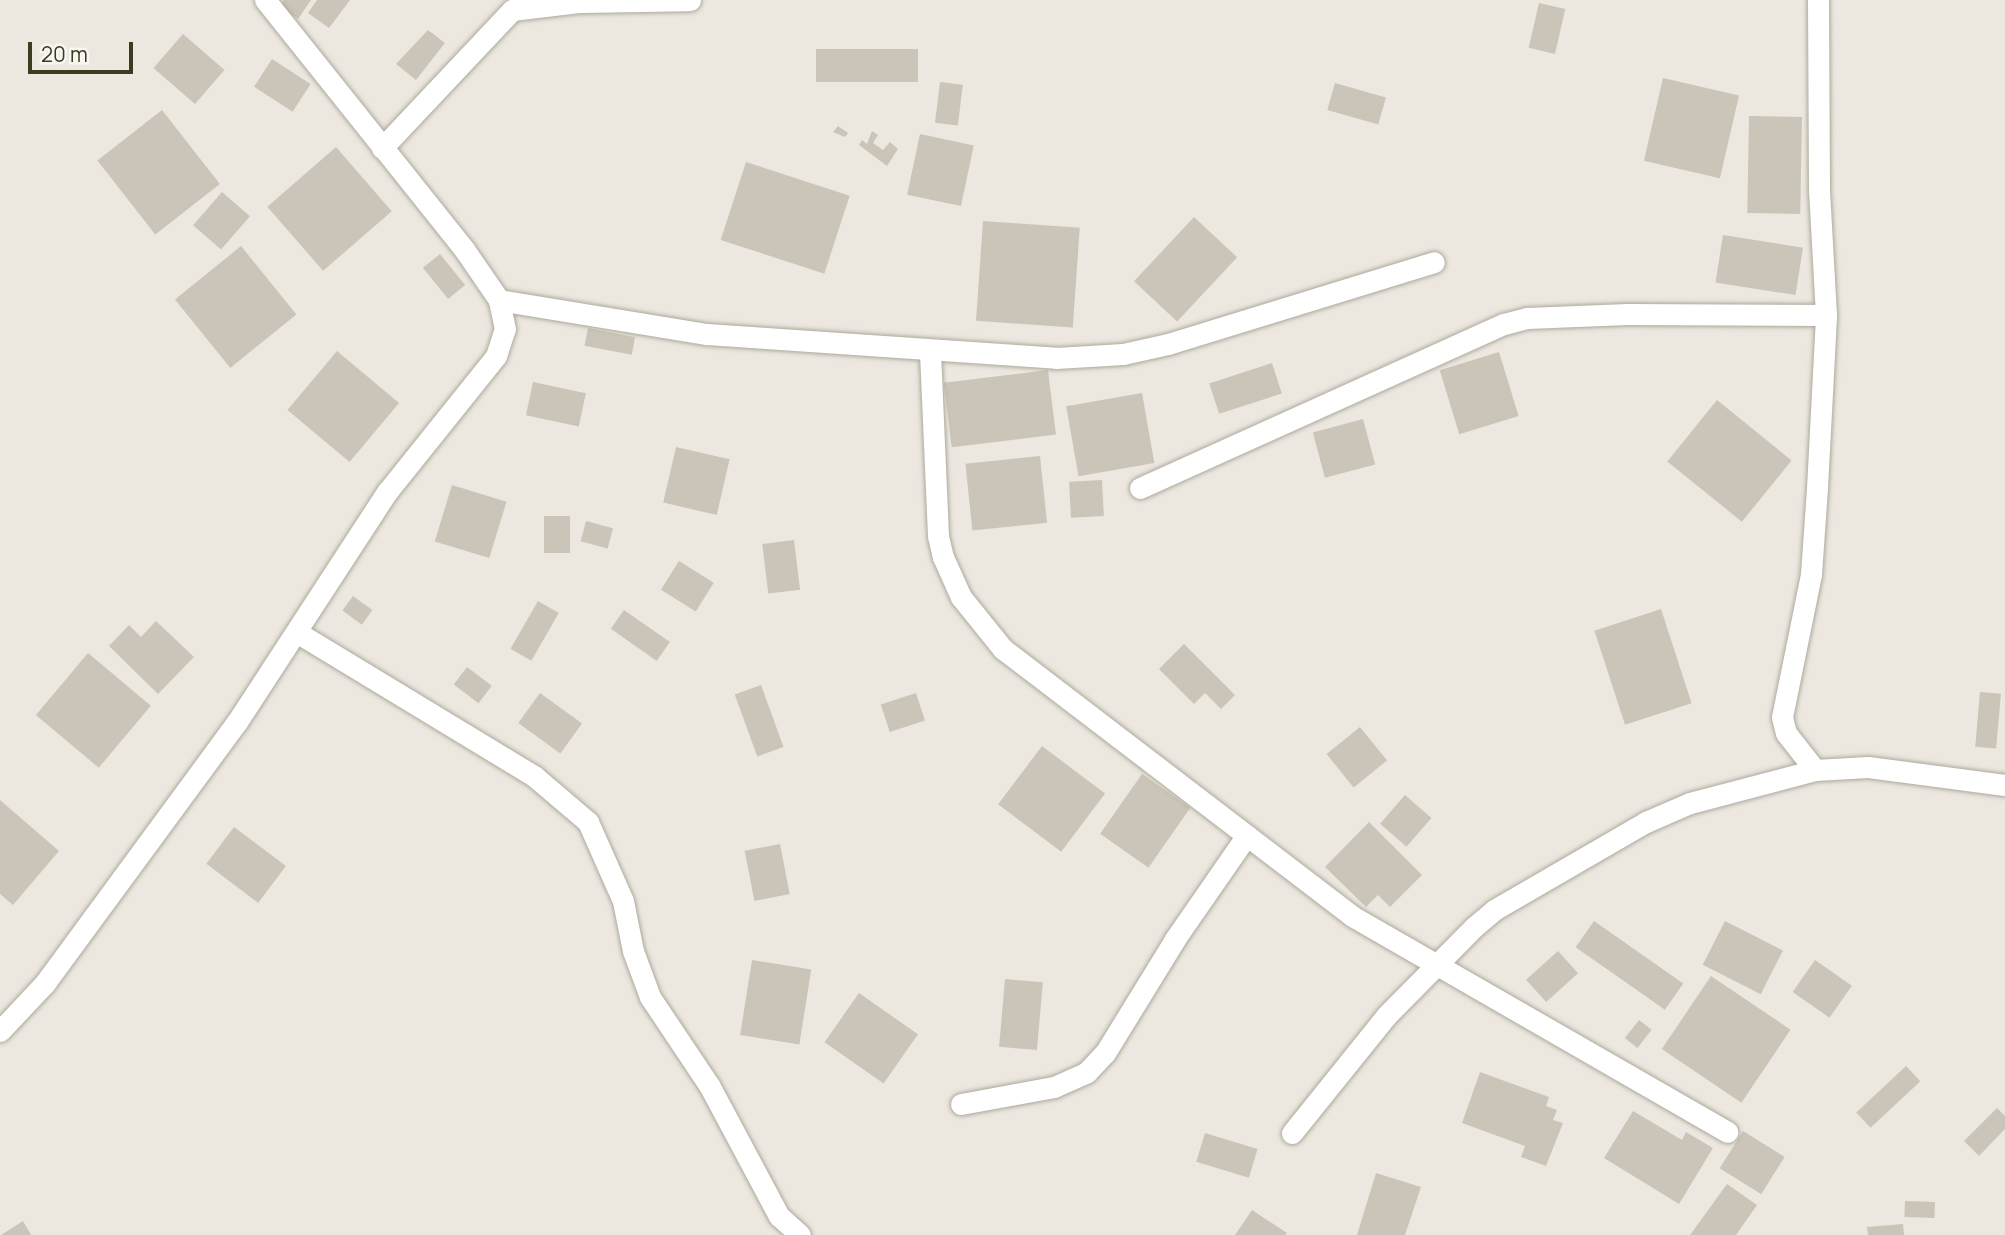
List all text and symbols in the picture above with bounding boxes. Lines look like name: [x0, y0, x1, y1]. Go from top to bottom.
scale bar: [32, 28, 136, 72]
text: 20 m: [41, 40, 88, 68]

